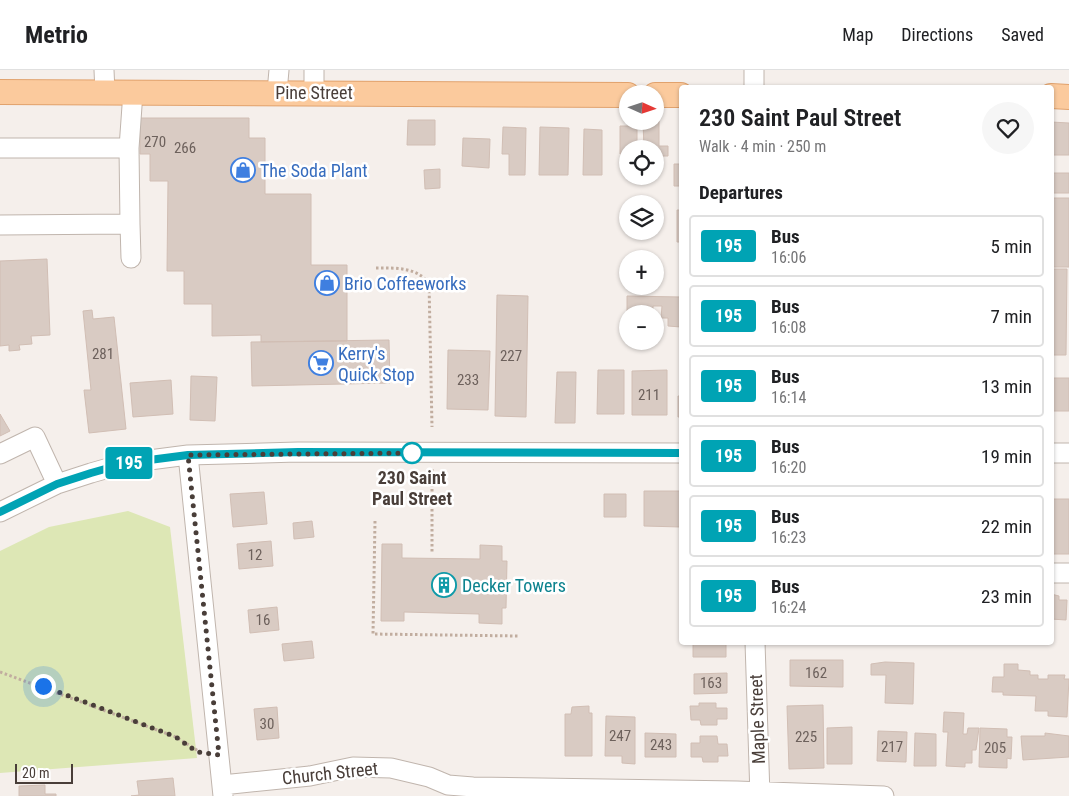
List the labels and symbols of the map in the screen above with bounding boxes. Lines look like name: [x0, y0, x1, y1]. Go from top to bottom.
street label: Pine Street: [275, 82, 353, 103]
north arrow: [619, 85, 664, 130]
house number: 270: [144, 133, 166, 151]
house number: 266: [174, 139, 196, 157]
shop icon: The Soda Plant: [230, 157, 256, 183]
place label: The Soda Plant: [260, 160, 367, 181]
shop icon: Brio Coffeeworks: [314, 270, 340, 296]
place label: Brio Coffeeworks: [344, 273, 466, 294]
place label: Kerry's Quick Stop: [338, 343, 415, 385]
house number: 281: [92, 345, 114, 363]
house number: 227: [500, 347, 522, 365]
supermarket icon: Kerry's Quick Stop: [308, 350, 334, 376]
house number: 233: [457, 371, 479, 389]
house number: 211: [638, 386, 660, 404]
marker: 230 Saint Paul Street: [401, 442, 423, 464]
line badge: 195: [100, 447, 158, 479]
place label: 230 Saint Paul Street: [372, 467, 452, 509]
house number: 12: [248, 546, 262, 564]
building icon: Decker Towers: [431, 572, 457, 598]
place label: Decker Towers: [462, 575, 566, 596]
house number: 16: [256, 611, 270, 629]
house number: 162: [805, 664, 827, 682]
your location: [31, 674, 56, 699]
house number: 163: [700, 674, 722, 692]
street label: Maple Street: [745, 674, 769, 764]
house number: 30: [260, 715, 274, 733]
house number: 247: [609, 727, 631, 745]
house number: 225: [795, 728, 817, 746]
house number: 243: [650, 736, 672, 754]
house number: 217: [881, 738, 903, 756]
house number: 205: [984, 739, 1006, 757]
street label: Church Street: [281, 758, 379, 788]
scale bar: [15, 761, 72, 784]

